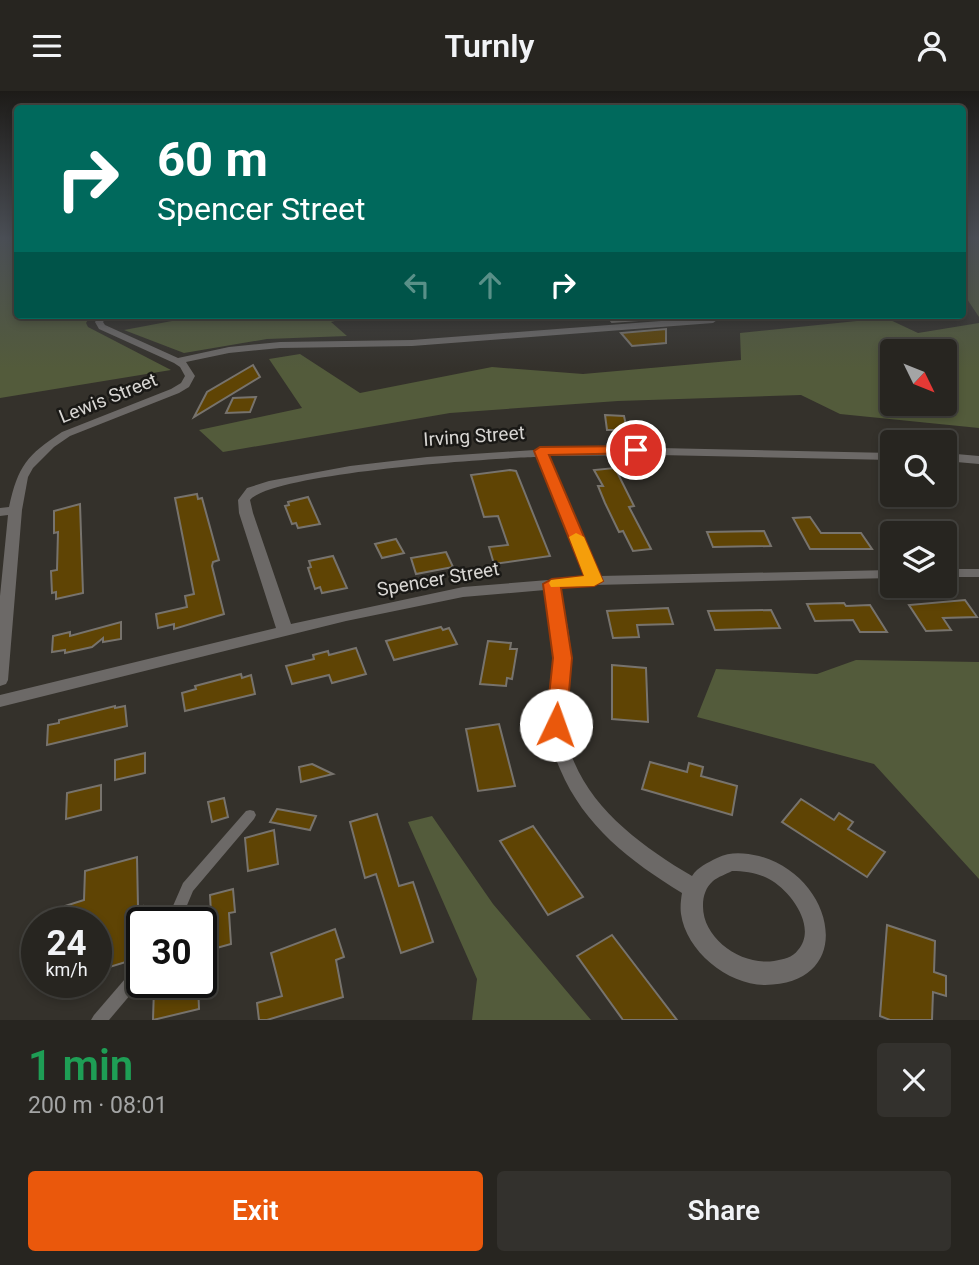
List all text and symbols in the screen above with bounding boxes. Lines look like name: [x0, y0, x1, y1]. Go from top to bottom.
icon: menu: [28, 27, 66, 65]
text: Turnly: [445, 27, 534, 65]
icon: person: [913, 27, 951, 65]
text: 60 m: [157, 131, 268, 188]
icon: right: [42, 133, 133, 224]
text: Spencer Street: [157, 190, 366, 228]
icon: left: [398, 266, 436, 304]
icon: ahead: [471, 266, 509, 304]
icon: right: [544, 266, 582, 304]
north arrow: [880, 339, 957, 417]
map controls: [880, 339, 957, 598]
street label: Lewis Street: [56, 368, 160, 428]
pin: [606, 420, 666, 480]
street label: Irving Street: [423, 421, 525, 451]
button: search: [880, 430, 957, 507]
icon: arrive: [617, 431, 655, 469]
button: layers: [880, 521, 957, 598]
street label: Spencer Street: [375, 557, 501, 601]
position arrow: [519, 688, 593, 762]
speed limit sign: 30: [126, 907, 217, 998]
text: 24: [46, 923, 87, 964]
text: km/h: [45, 959, 88, 980]
text: 1 min: [28, 1041, 133, 1090]
button: close: [877, 1043, 951, 1117]
text: 200 m · 08:01: [28, 1092, 167, 1119]
button: Exit: [28, 1171, 483, 1251]
button: Share: [497, 1171, 951, 1251]

